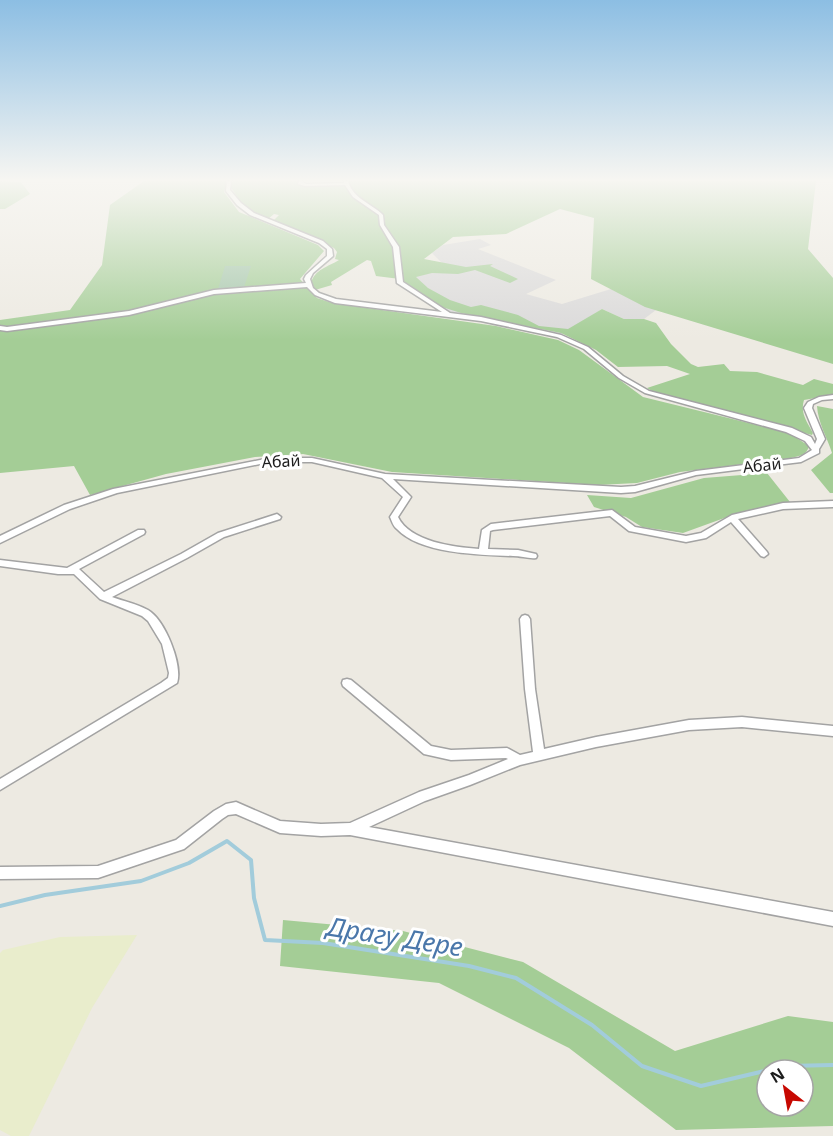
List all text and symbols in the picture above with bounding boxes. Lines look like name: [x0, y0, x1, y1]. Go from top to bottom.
street label: Абай: [261, 449, 301, 473]
street label: Абай: [742, 452, 782, 478]
water label: Драгу Дере: [322, 907, 466, 965]
north arrow: [755, 1058, 815, 1118]
text: N: [766, 1062, 789, 1088]

